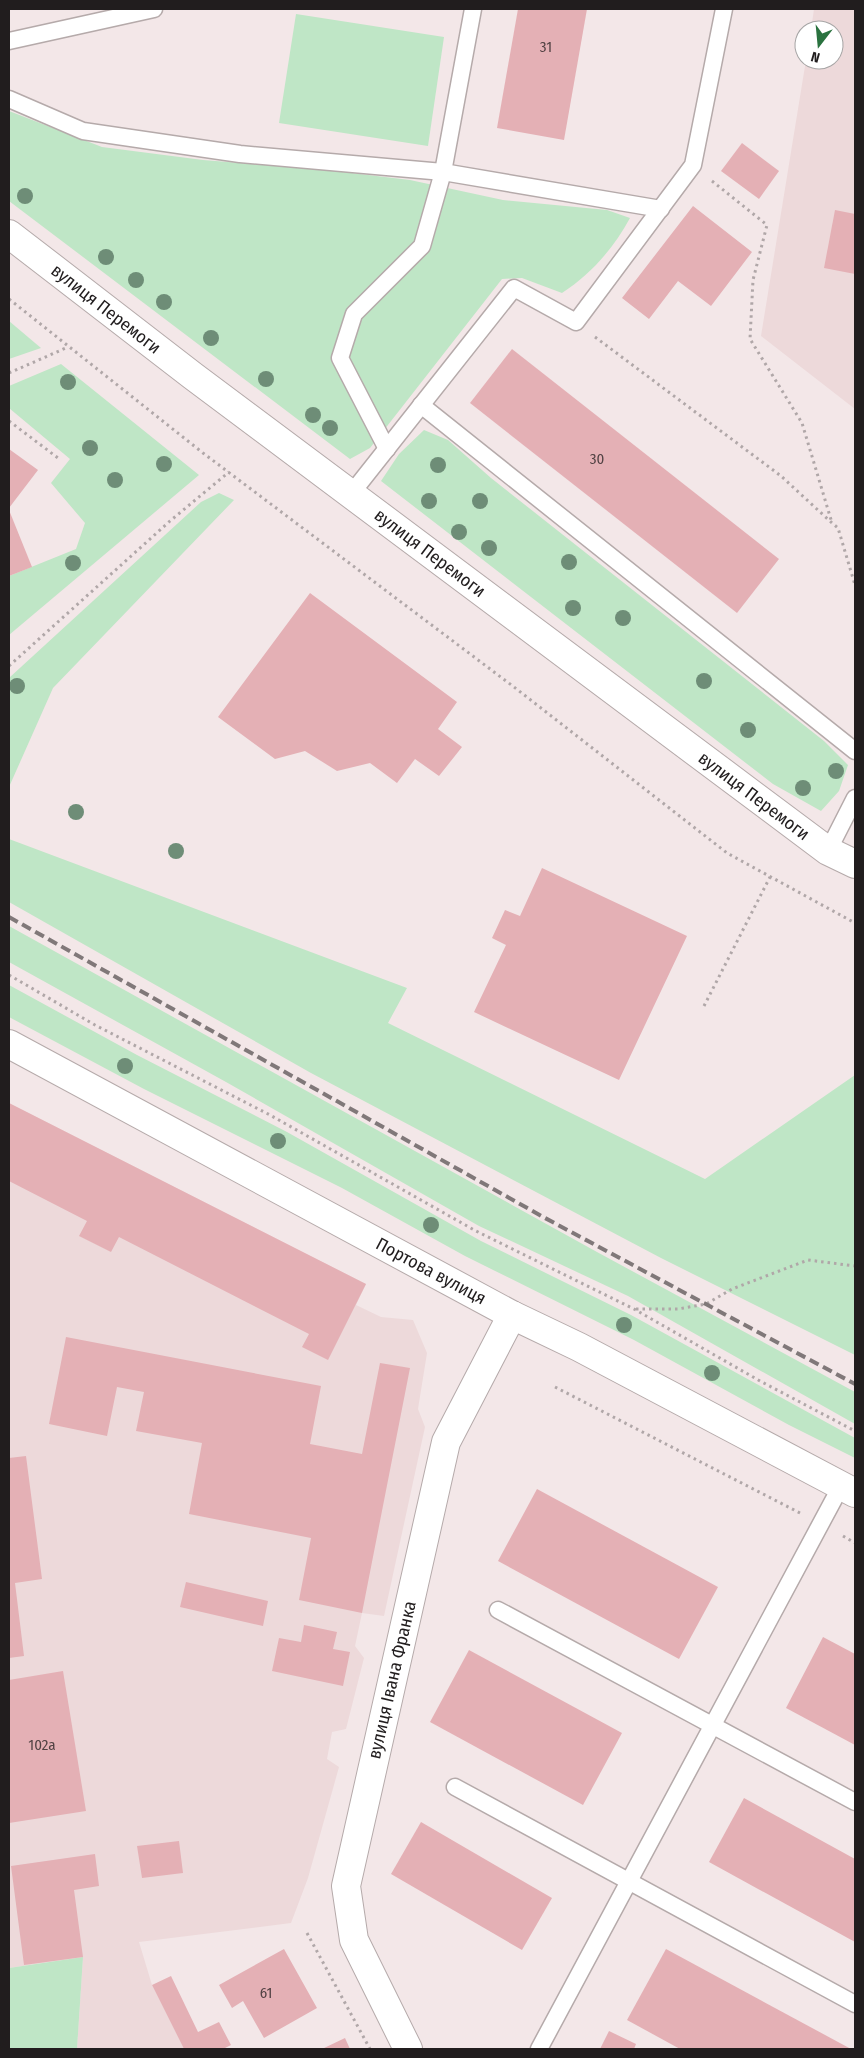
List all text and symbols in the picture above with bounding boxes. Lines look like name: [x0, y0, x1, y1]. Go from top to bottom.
north arrow: [794, 20, 844, 70]
house number: 31: [540, 38, 552, 56]
text: N: [809, 48, 822, 66]
street label: вулиця Перемоги: [47, 259, 165, 359]
house number: 30: [590, 450, 604, 468]
street label: вулиця Перемоги: [370, 504, 490, 602]
street label: вулиця Перемоги: [694, 747, 814, 845]
street label: Портова вулиця: [372, 1233, 490, 1309]
street label: вулиця Івана Франка: [363, 1599, 421, 1761]
house number: 102а: [28, 1736, 56, 1754]
house number: 61: [260, 1984, 272, 2002]

